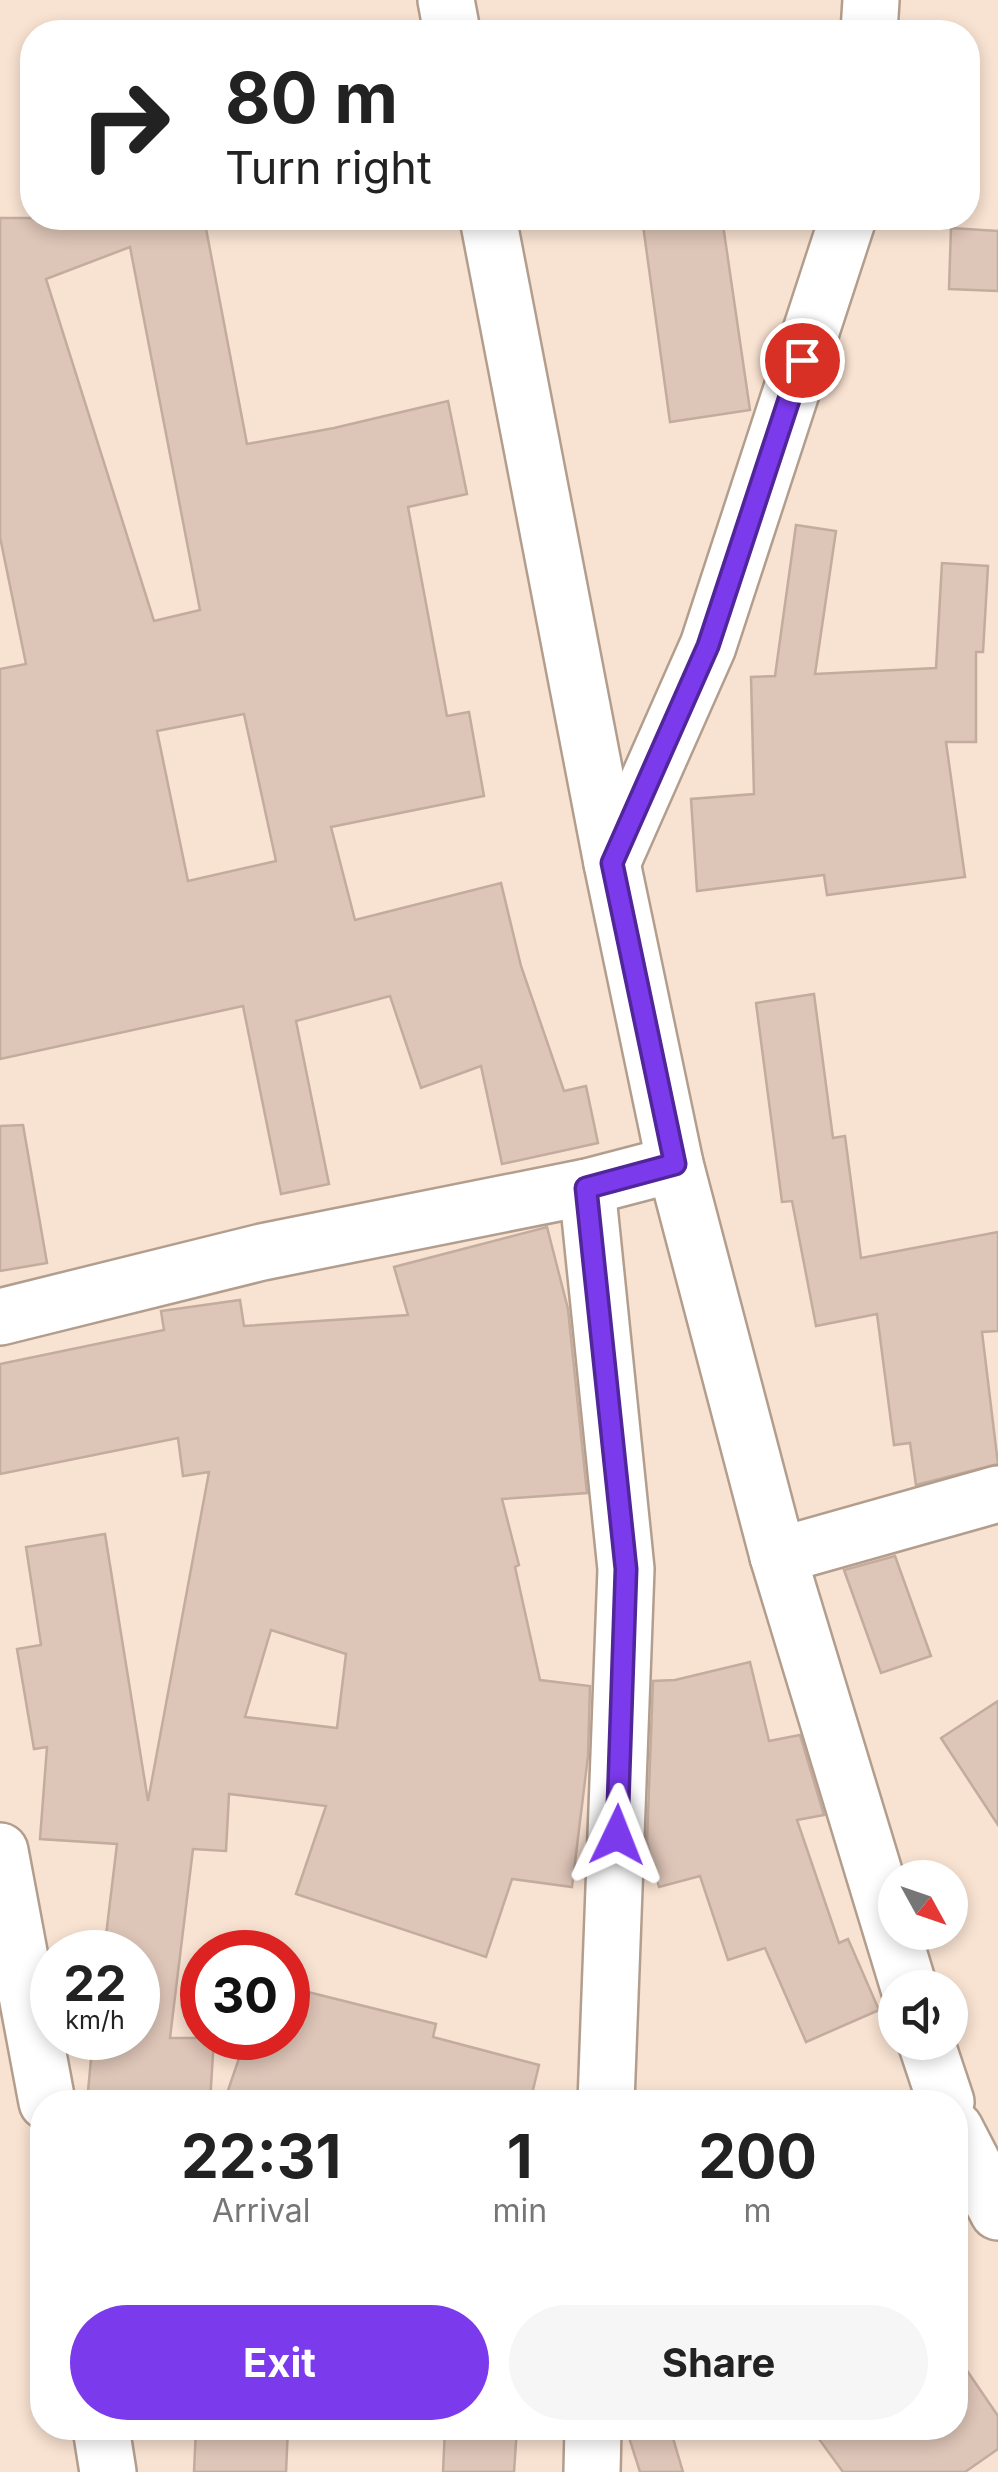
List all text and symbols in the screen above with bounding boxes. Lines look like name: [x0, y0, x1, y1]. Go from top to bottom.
text: 80 m: [225, 55, 398, 140]
icon: right: [60, 60, 190, 190]
text: Turn right: [225, 140, 432, 195]
pin: [760, 318, 845, 403]
icon: arrive: [775, 333, 830, 388]
position arrow: [565, 1783, 669, 1887]
north arrow: [878, 1860, 968, 1950]
map controls: [878, 1860, 968, 2060]
speed limit sign: 30: [180, 1930, 310, 2060]
text: 22: [64, 1953, 127, 2013]
button: sound: [878, 1970, 968, 2060]
text: km/h: [65, 2005, 125, 2035]
text: 22:31: [181, 2120, 341, 2192]
text: 1: [507, 2120, 533, 2192]
text: 200: [698, 2120, 817, 2192]
text: Arrival: [212, 2191, 310, 2230]
text: min: [492, 2191, 547, 2230]
text: m: [744, 2191, 772, 2230]
button: Exit: [70, 2305, 489, 2420]
button: Share: [509, 2305, 928, 2420]

